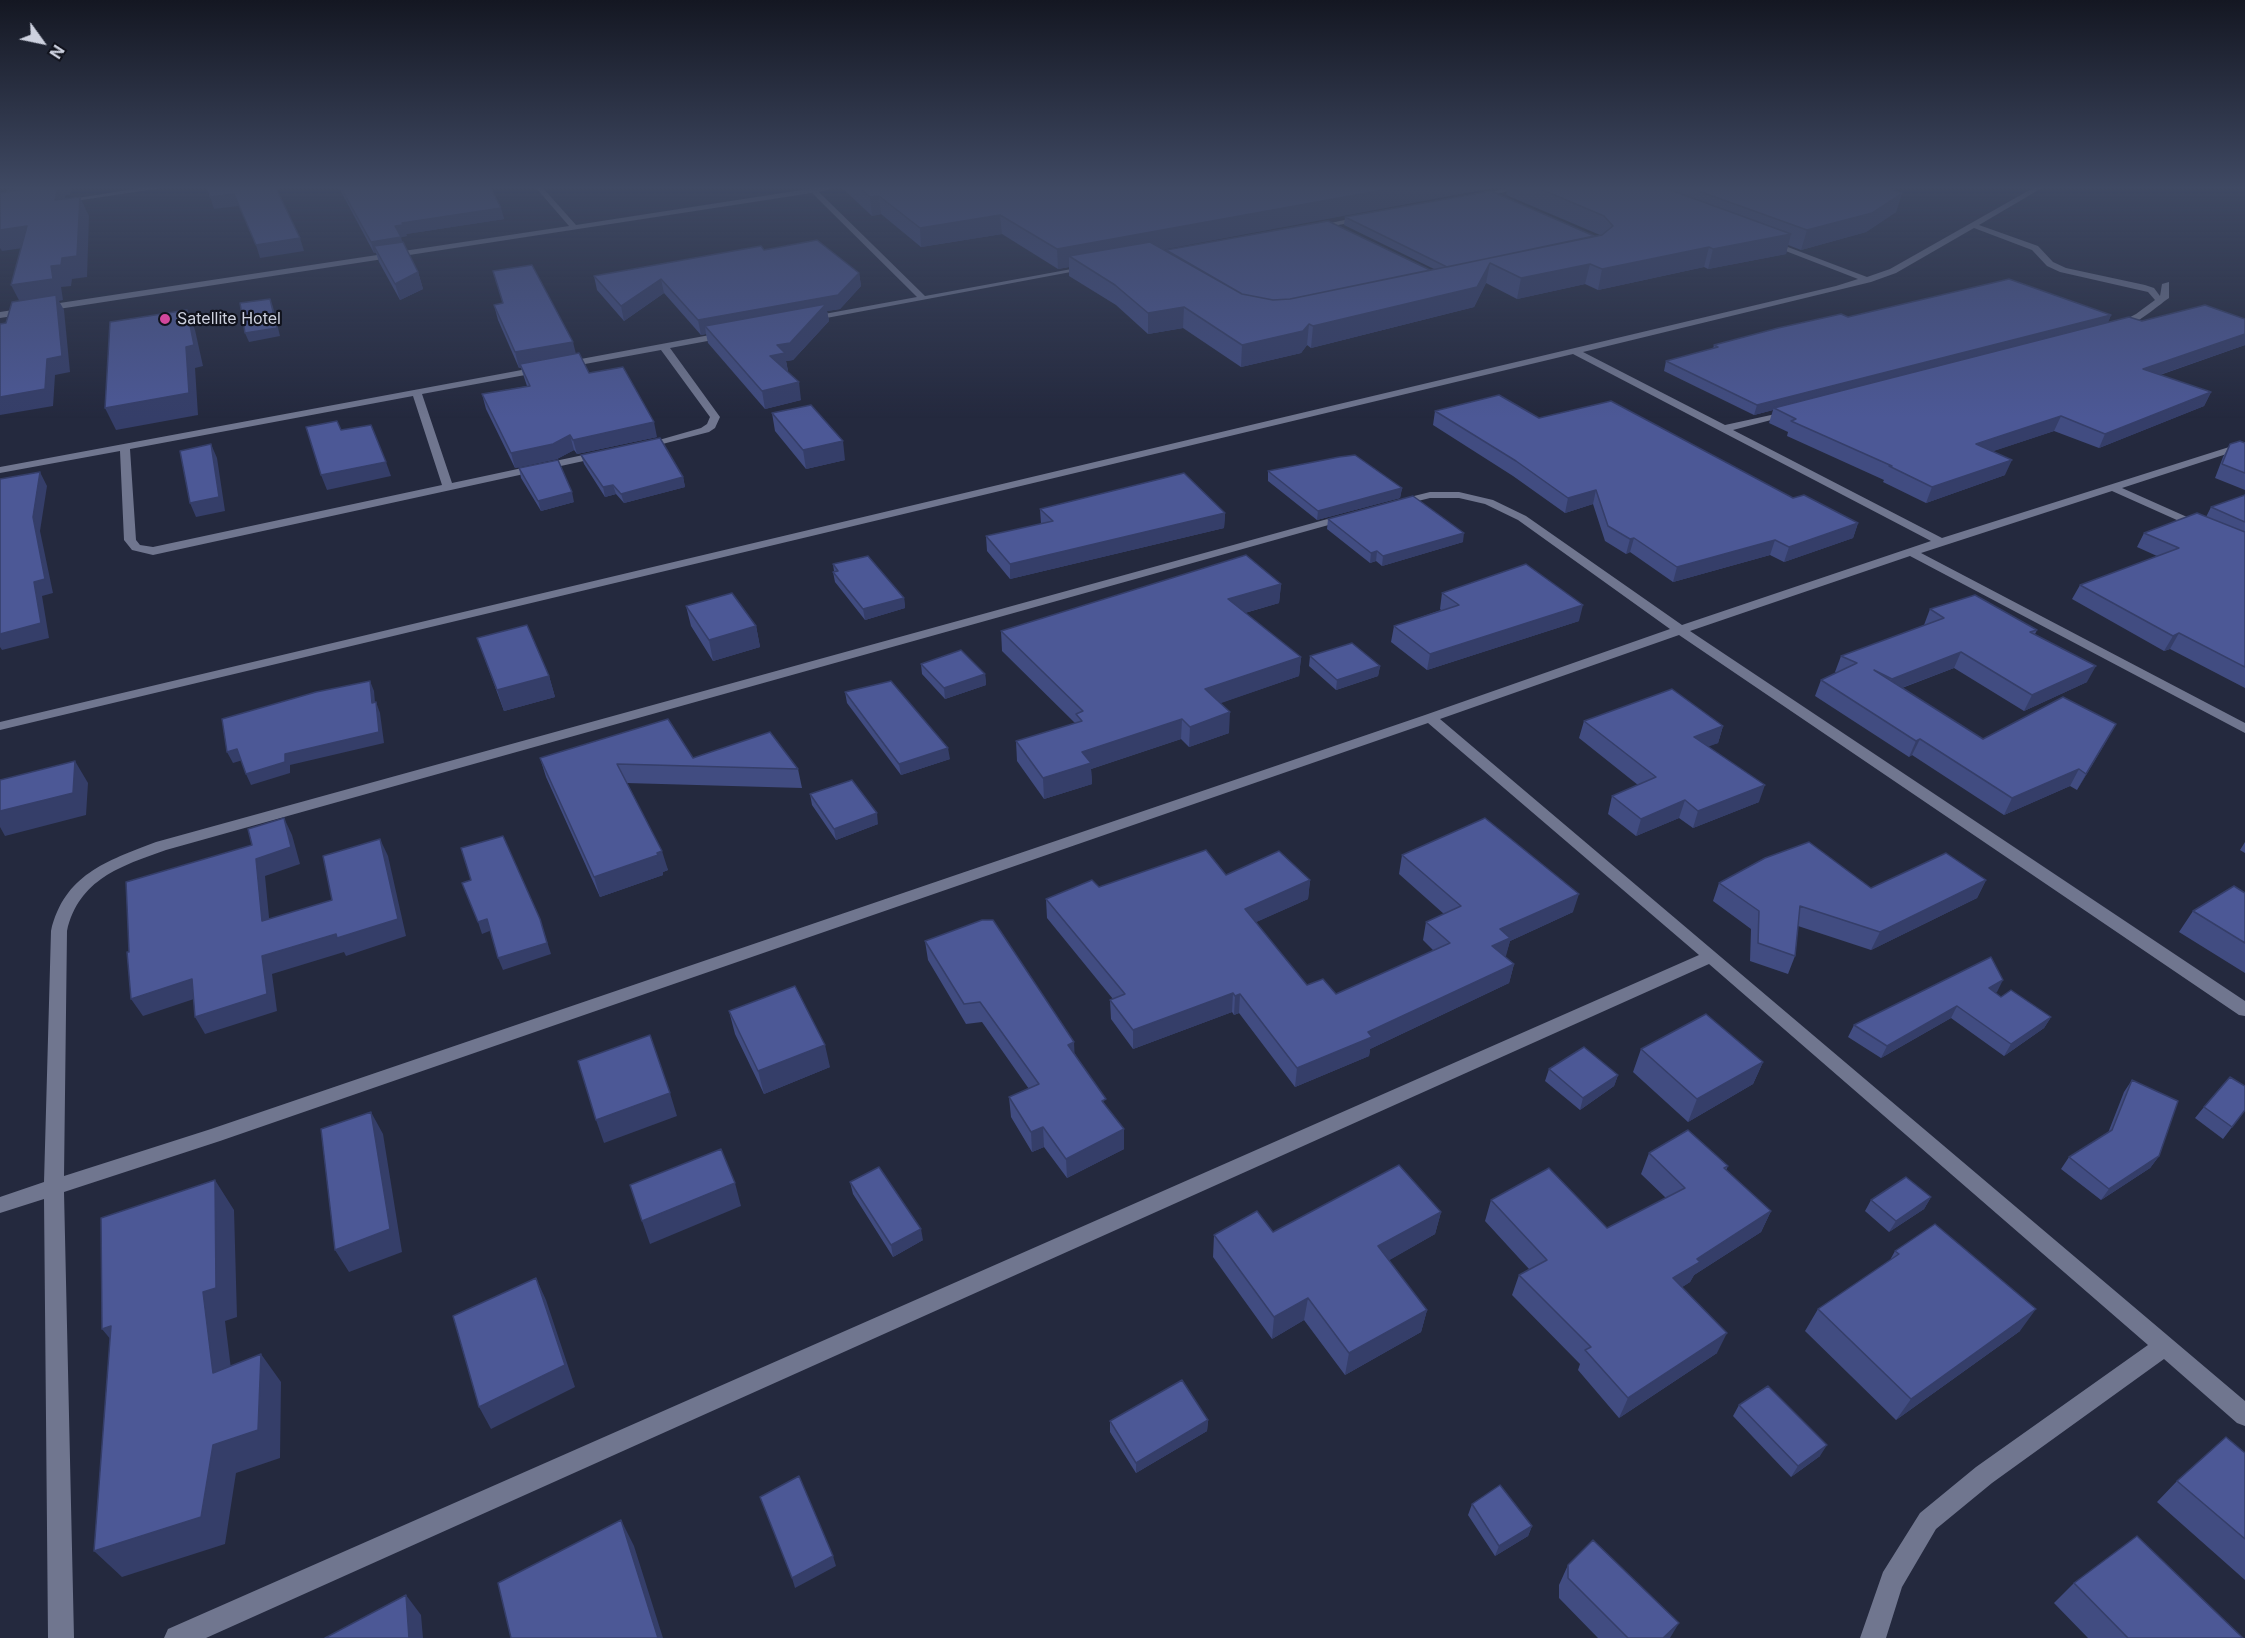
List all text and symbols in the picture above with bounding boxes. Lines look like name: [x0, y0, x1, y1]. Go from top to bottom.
north arrow: [12, 12, 72, 72]
text: N: [45, 41, 69, 62]
place label: Satellite Hotel: [177, 309, 281, 329]
marker: Satellite Hotel: [158, 312, 172, 326]

